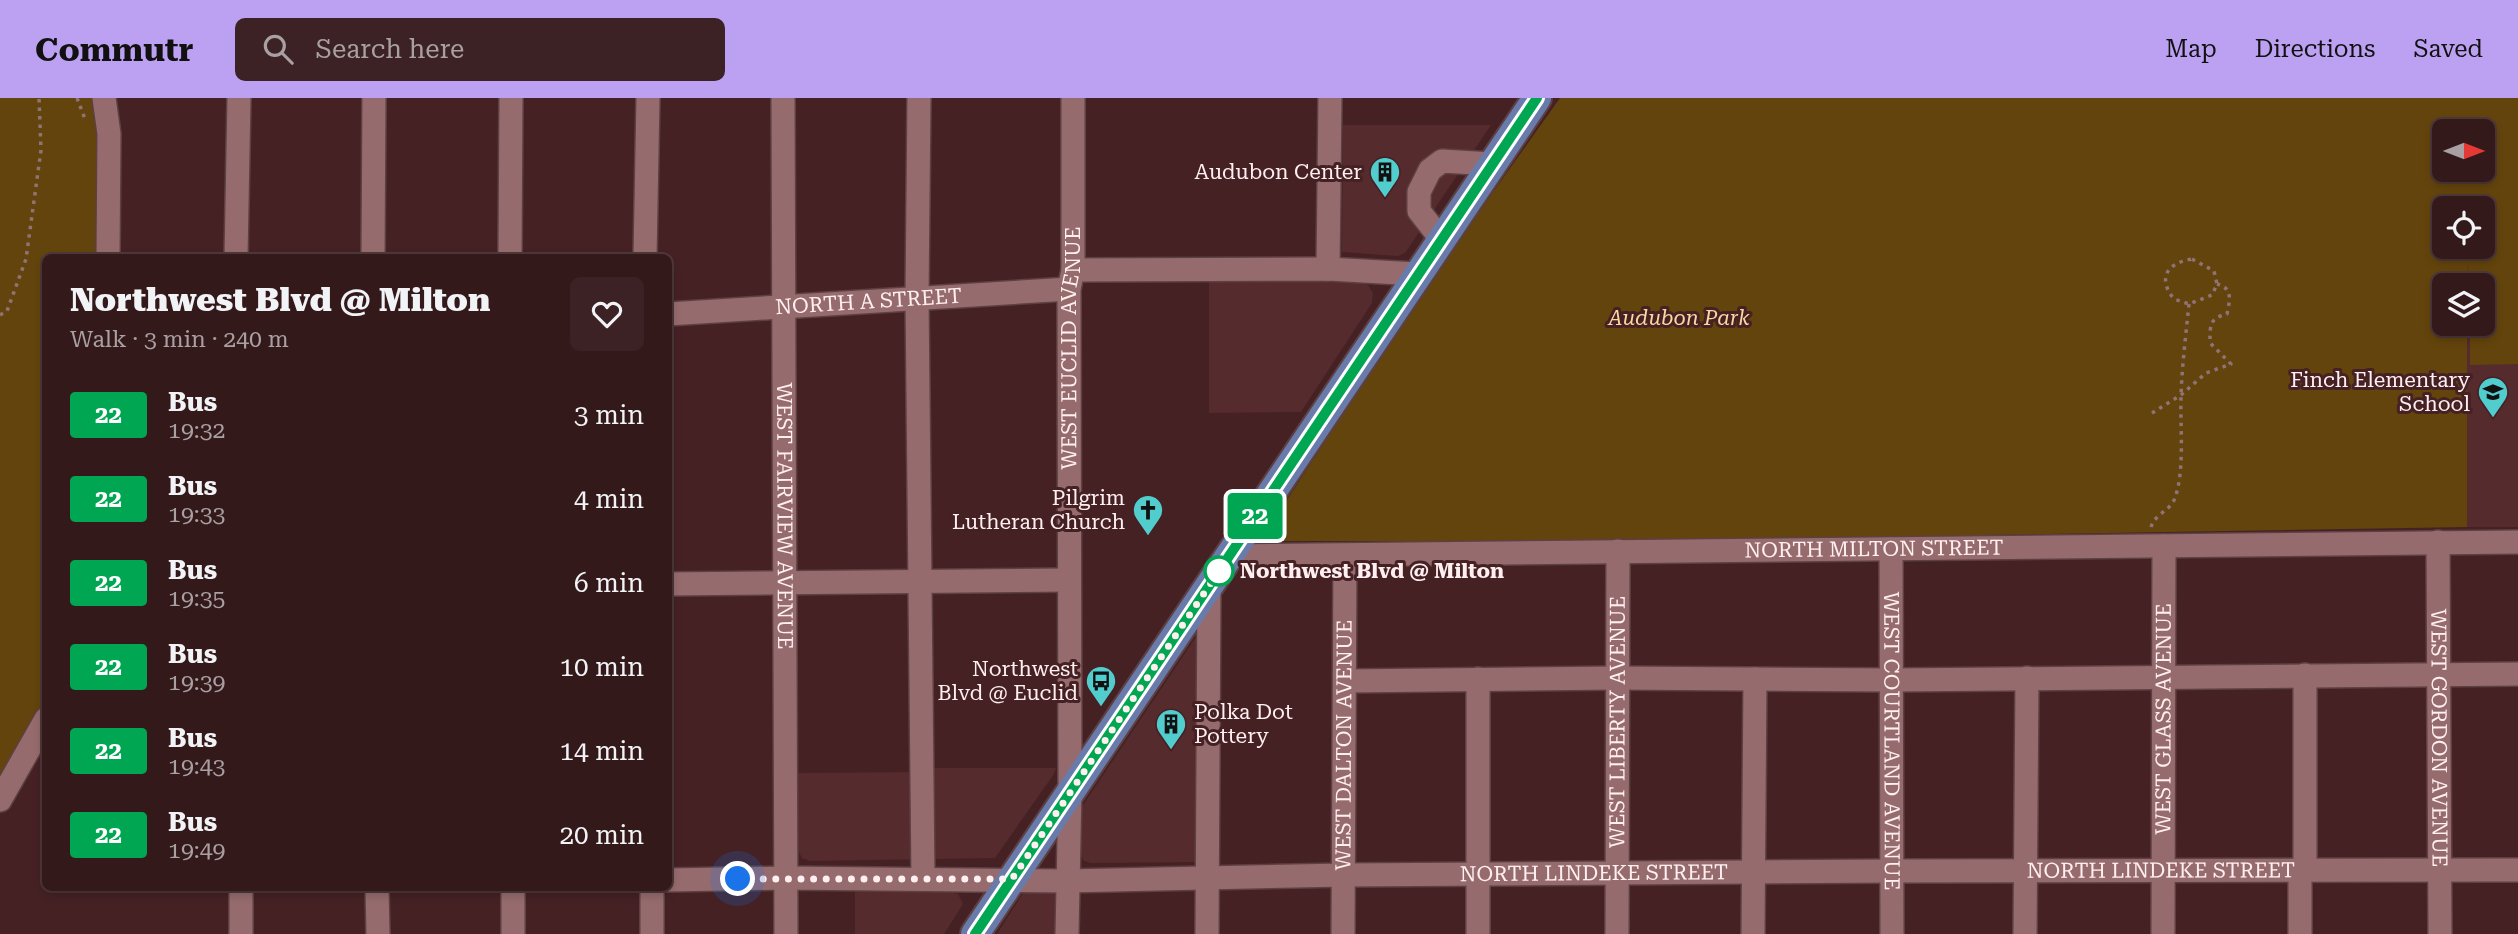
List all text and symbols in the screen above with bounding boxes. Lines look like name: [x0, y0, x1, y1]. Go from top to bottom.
search box: [235, 18, 725, 81]
text: Commutr: [35, 30, 193, 69]
icon: search: [259, 30, 297, 68]
text: Search here: [315, 34, 464, 64]
text: Map: [2165, 35, 2217, 63]
text: Directions: [2255, 35, 2375, 63]
text: Saved: [2413, 35, 2483, 63]
north arrow: [2432, 119, 2496, 182]
map controls: [2432, 119, 2495, 336]
building icon: Audubon Center: [1368, 155, 1402, 199]
place label: Audubon Center: [1195, 160, 1362, 184]
button: locate: [2432, 196, 2495, 259]
street label: WEST EUCLID AVENUE: [1057, 227, 1085, 470]
button: layers: [2432, 273, 2495, 336]
button: heart: [570, 277, 644, 351]
text: Northwest Blvd @ Milton: [70, 280, 490, 319]
street label: NORTH A STREET: [775, 284, 963, 319]
park label: Audubon Park: [1606, 306, 1750, 330]
text: Walk · 3 min · 240 m: [70, 326, 289, 353]
place label: Finch Elementary School: [2290, 368, 2471, 416]
school or university icon: Finch Elementary School: [2476, 375, 2510, 419]
street label: WEST FAIRVIEW AVENUE: [772, 382, 797, 650]
text: Bus: [168, 387, 217, 417]
text: 3 min: [574, 400, 644, 430]
text: 22: [95, 401, 122, 429]
text: 19:32: [168, 417, 225, 444]
text: Bus: [168, 471, 217, 501]
text: 4 min: [574, 484, 644, 514]
text: 22: [95, 485, 122, 513]
place label: Pilgrim Lutheran Church: [952, 486, 1125, 534]
church icon: Pilgrim Lutheran Church: [1131, 493, 1165, 537]
line badge: 22: [1224, 493, 1286, 539]
text: 19:33: [168, 501, 225, 528]
text: 22: [1242, 502, 1268, 530]
street label: NORTH MILTON STREET: [1744, 536, 2004, 562]
text: Bus: [168, 555, 217, 585]
marker: Northwest Blvd @ Milton: [1204, 556, 1234, 586]
place label: Northwest Blvd @ Milton: [1240, 559, 1504, 583]
text: 6 min: [574, 568, 644, 598]
text: 22: [95, 569, 122, 597]
text: 19:35: [168, 585, 225, 612]
street label: WEST COURTLAND AVENUE: [1879, 592, 1904, 890]
street label: WEST LIBERTY AVENUE: [1605, 596, 1630, 848]
street label: WEST GLASS AVENUE: [2151, 603, 2176, 835]
street label: WEST GORDON AVENUE: [2426, 609, 2452, 867]
street label: WEST DALTON AVENUE: [1331, 620, 1357, 870]
text: Bus: [168, 639, 217, 669]
text: 10 min: [560, 652, 644, 682]
text: 22: [95, 653, 122, 681]
place label: Northwest Blvd @ Euclid: [938, 657, 1079, 705]
bus stop icon: Northwest Blvd @ Euclid: [1084, 664, 1118, 708]
text: 19:39: [168, 669, 225, 696]
place label: Polka Dot Pottery: [1194, 700, 1293, 748]
building icon: Polka Dot Pottery: [1154, 707, 1188, 751]
text: Bus: [168, 723, 217, 753]
text: 14 min: [560, 736, 644, 766]
text: 22: [95, 737, 122, 765]
text: 19:43: [168, 753, 225, 780]
text: Bus: [168, 807, 217, 837]
text: 20 min: [560, 820, 644, 850]
text: 22: [95, 821, 122, 849]
text: 19:49: [168, 837, 225, 864]
street label: NORTH LINDEKE STREET: [2027, 858, 2295, 883]
street label: NORTH LINDEKE STREET: [1460, 860, 1728, 886]
your location: [720, 861, 755, 896]

